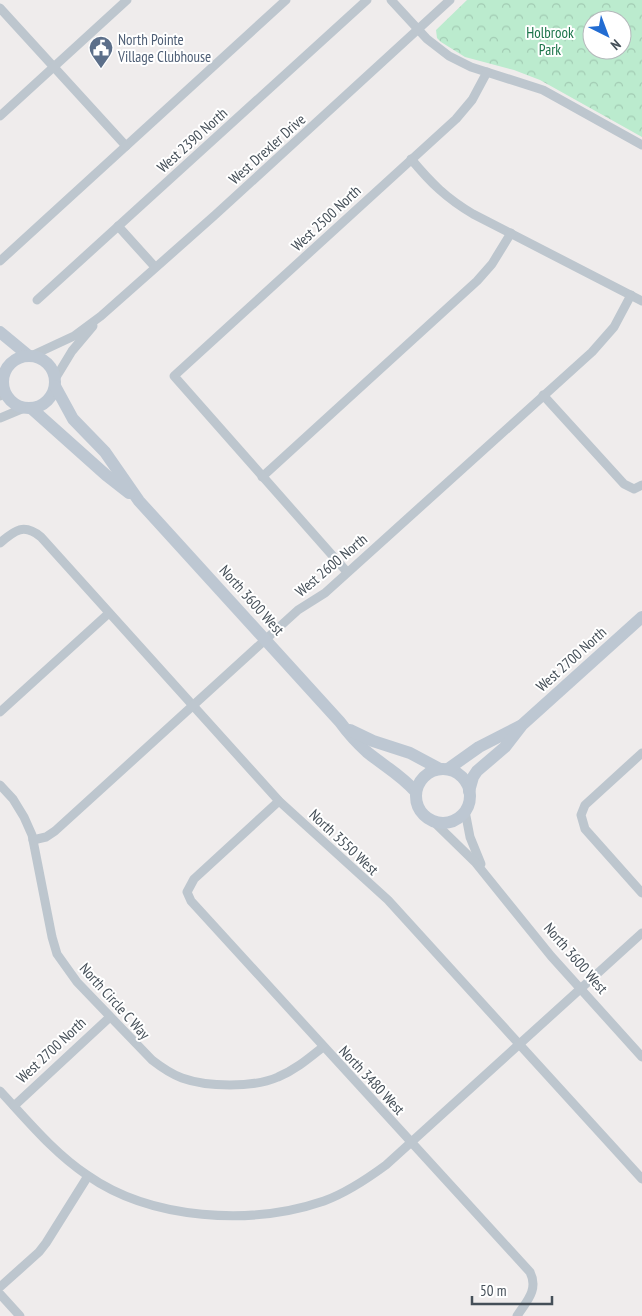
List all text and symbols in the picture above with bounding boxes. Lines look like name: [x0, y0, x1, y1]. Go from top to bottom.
north arrow: [582, 10, 632, 60]
park label: Holbrook Park: [526, 23, 574, 59]
place label: North Pointe Village Clubhouse: [117, 30, 211, 66]
public building icon: North Pointe Village Clubhouse: [88, 35, 114, 69]
text: N: [607, 35, 625, 54]
street label: West 2390 North: [153, 103, 231, 177]
street label: West Drexler Drive: [225, 110, 309, 188]
street label: West 2500 North: [287, 181, 365, 255]
street label: West 2600 North: [291, 529, 371, 601]
street label: North 3600 West: [216, 561, 288, 639]
street label: West 2700 North: [532, 622, 610, 696]
street label: North 3550 West: [305, 805, 383, 879]
street label: North 3600 West: [540, 919, 612, 997]
street label: North Circle C Way: [76, 959, 154, 1043]
street label: West 2700 North: [12, 1013, 90, 1087]
street label: North 3480 West: [335, 1041, 409, 1119]
scale bar: [472, 1274, 552, 1306]
text: 50 m: [480, 1281, 506, 1300]

